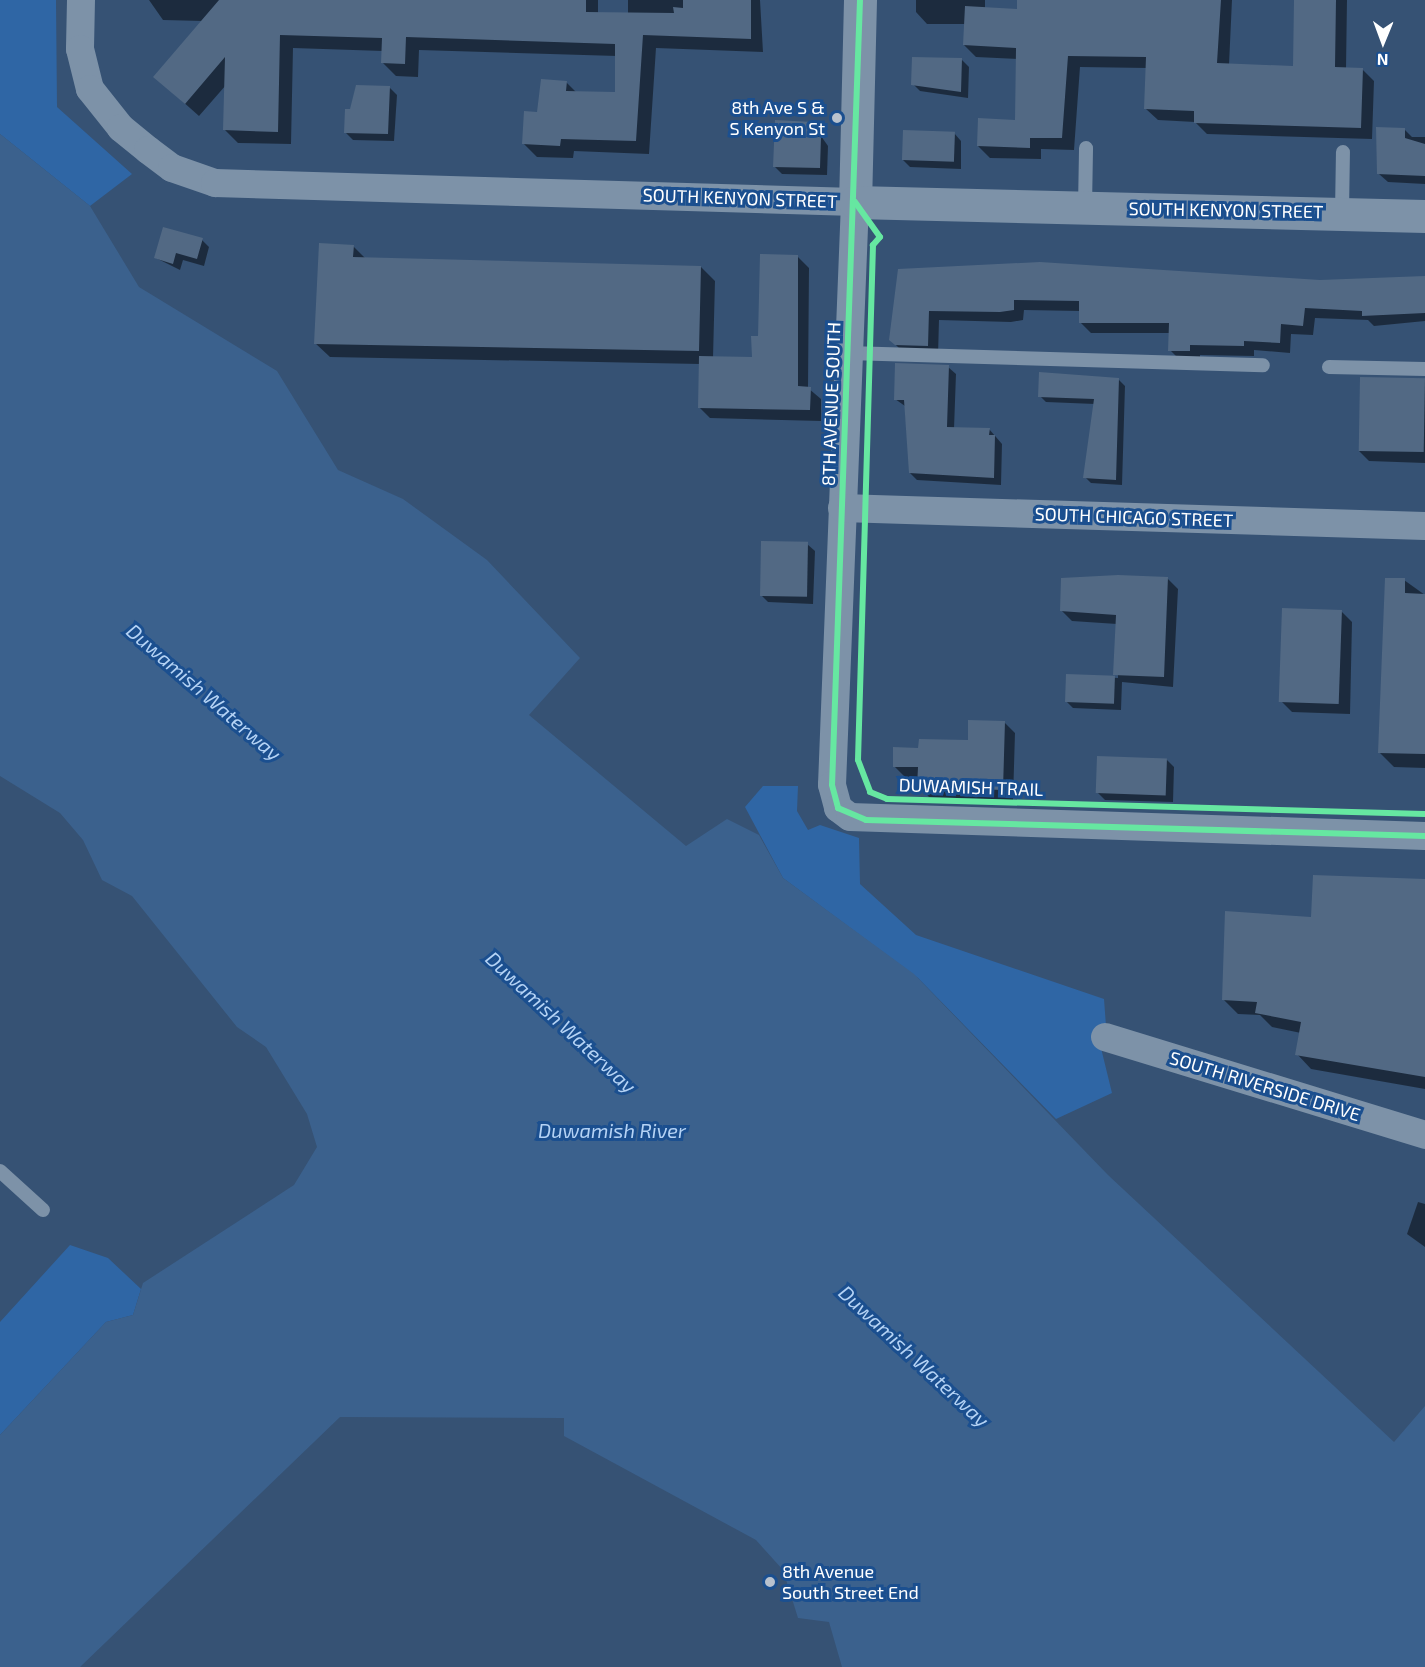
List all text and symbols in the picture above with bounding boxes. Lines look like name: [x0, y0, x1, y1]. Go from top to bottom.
north arrow: [1353, 12, 1413, 72]
text: N: [1377, 51, 1389, 70]
place label: 8th Ave S & S Kenyon St: [729, 97, 825, 140]
marker: 8th Ave S & S Kenyon St: [830, 111, 844, 125]
street label: SOUTH KENYON STREET: [642, 184, 838, 212]
street label: SOUTH KENYON STREET: [1128, 198, 1324, 222]
street label: 8TH AVENUE SOUTH: [817, 321, 845, 487]
street label: SOUTH CHICAGO STREET: [1034, 503, 1234, 531]
water label: Duwamish Waterway: [122, 618, 286, 766]
street label: DUWAMISH TRAIL: [898, 774, 1044, 800]
water label: Duwamish Waterway: [481, 946, 641, 1098]
street label: SOUTH RIVERSIDE DRIVE: [1167, 1047, 1363, 1125]
water label: Duwamish River: [538, 1118, 686, 1142]
water label: Duwamish Waterway: [834, 1280, 994, 1432]
place label: 8th Avenue South Street End: [782, 1561, 919, 1604]
marker: 8th Avenue South Street End: [763, 1575, 777, 1589]

